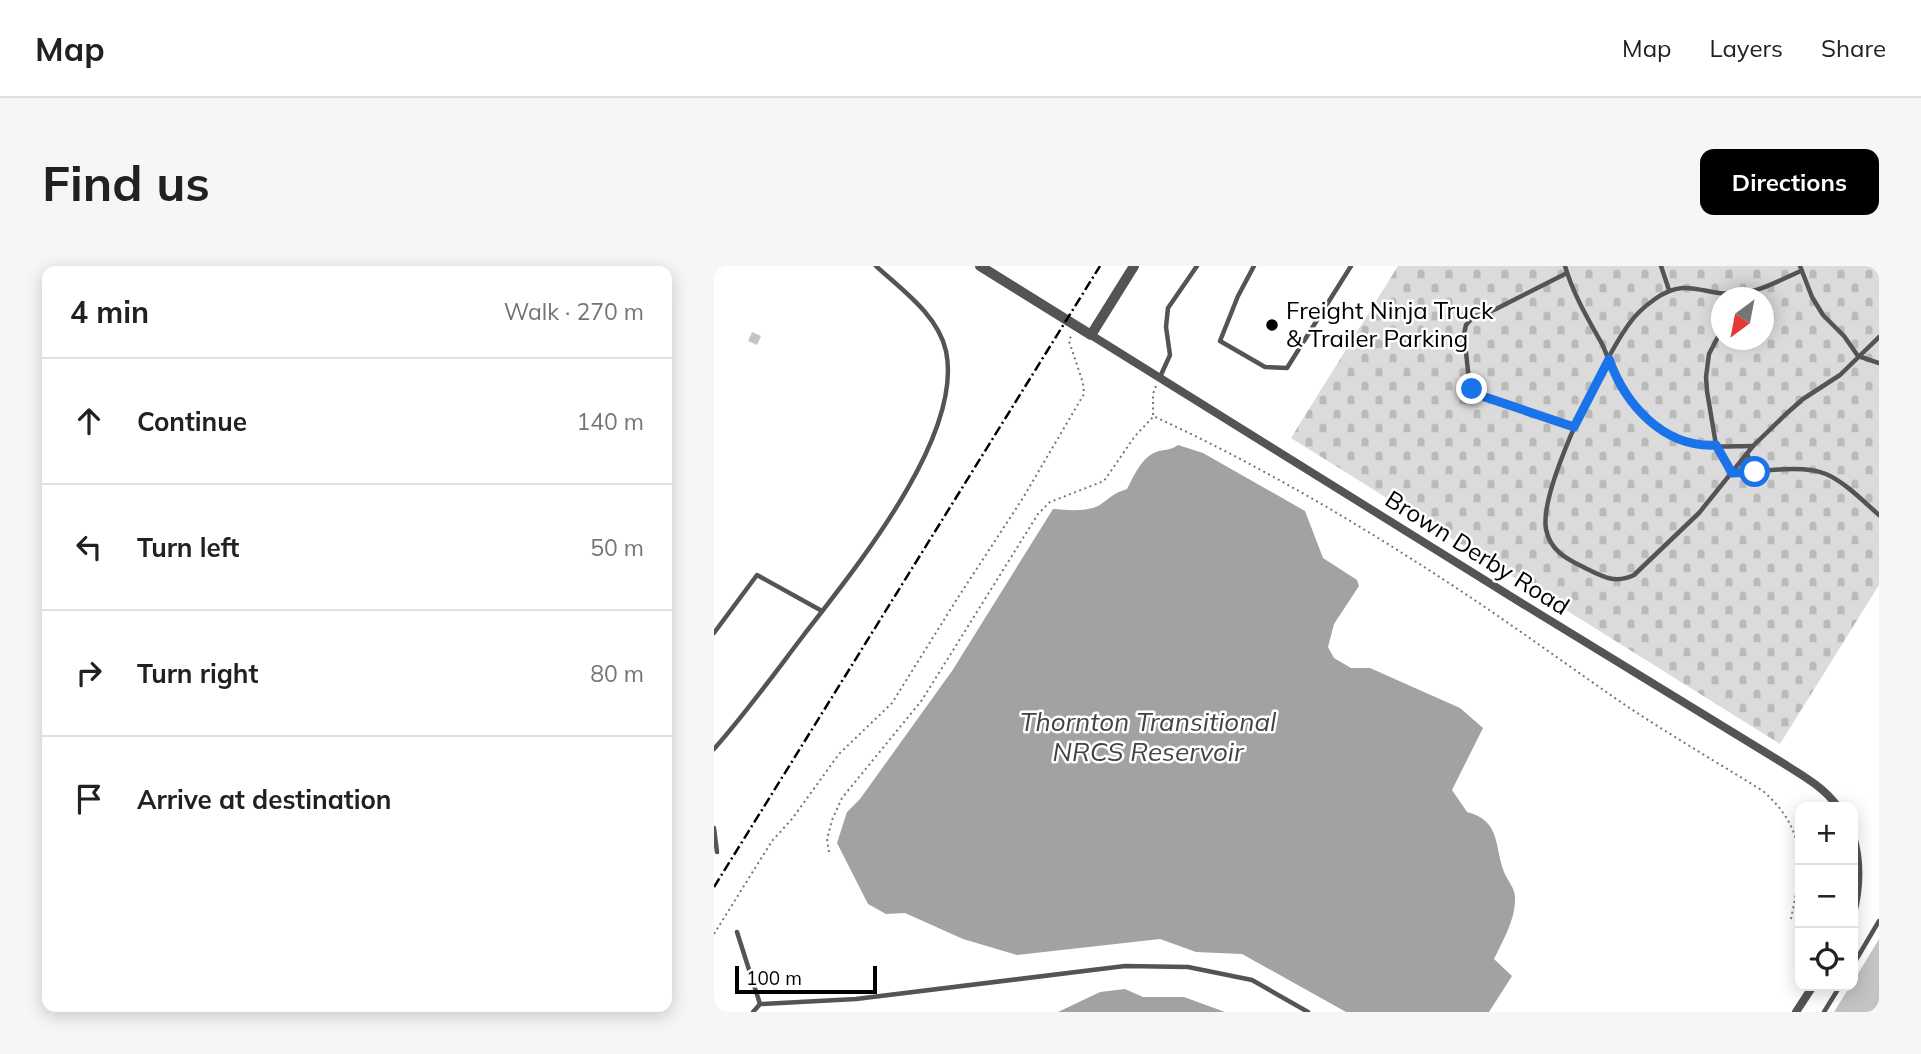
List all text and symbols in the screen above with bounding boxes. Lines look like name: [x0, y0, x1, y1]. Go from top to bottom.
text: Map: [35, 28, 105, 69]
text: Map: [1622, 33, 1671, 63]
text: Layers: [1709, 33, 1783, 63]
text: Share: [1821, 33, 1886, 63]
button: Directions: [1700, 149, 1879, 215]
text: Find us: [42, 152, 210, 213]
north arrow: [1711, 287, 1774, 350]
text: 4 min: [70, 293, 149, 331]
place label: Freight Ninja Truck & Trailer Parking: [1286, 295, 1494, 353]
text: Walk · 270 m: [504, 297, 644, 326]
marker: Freight Ninja Truck & Trailer Parking: [1264, 317, 1280, 333]
route end: [1456, 373, 1487, 404]
icon: ahead: [70, 402, 108, 440]
text: Continue: [137, 405, 247, 438]
text: 140 m: [576, 407, 644, 436]
route start: [1739, 456, 1770, 487]
street label: Brown Derby Road: [1380, 483, 1575, 621]
icon: left: [70, 528, 108, 566]
text: Turn left: [137, 531, 239, 564]
text: 50 m: [590, 533, 644, 562]
icon: right: [70, 654, 108, 692]
text: Turn right: [137, 657, 258, 690]
text: 80 m: [590, 659, 644, 688]
water label: Thornton Transitional NRCS Reservoir: [1020, 705, 1277, 768]
icon: arrive: [70, 780, 108, 818]
text: Arrive at destination: [137, 783, 392, 816]
map controls: [1795, 802, 1858, 991]
button: +: [1795, 802, 1858, 865]
button: −: [1795, 865, 1858, 928]
button: locate: [1795, 928, 1858, 991]
scale bar: [735, 963, 877, 995]
text: 100 m: [746, 966, 802, 990]

